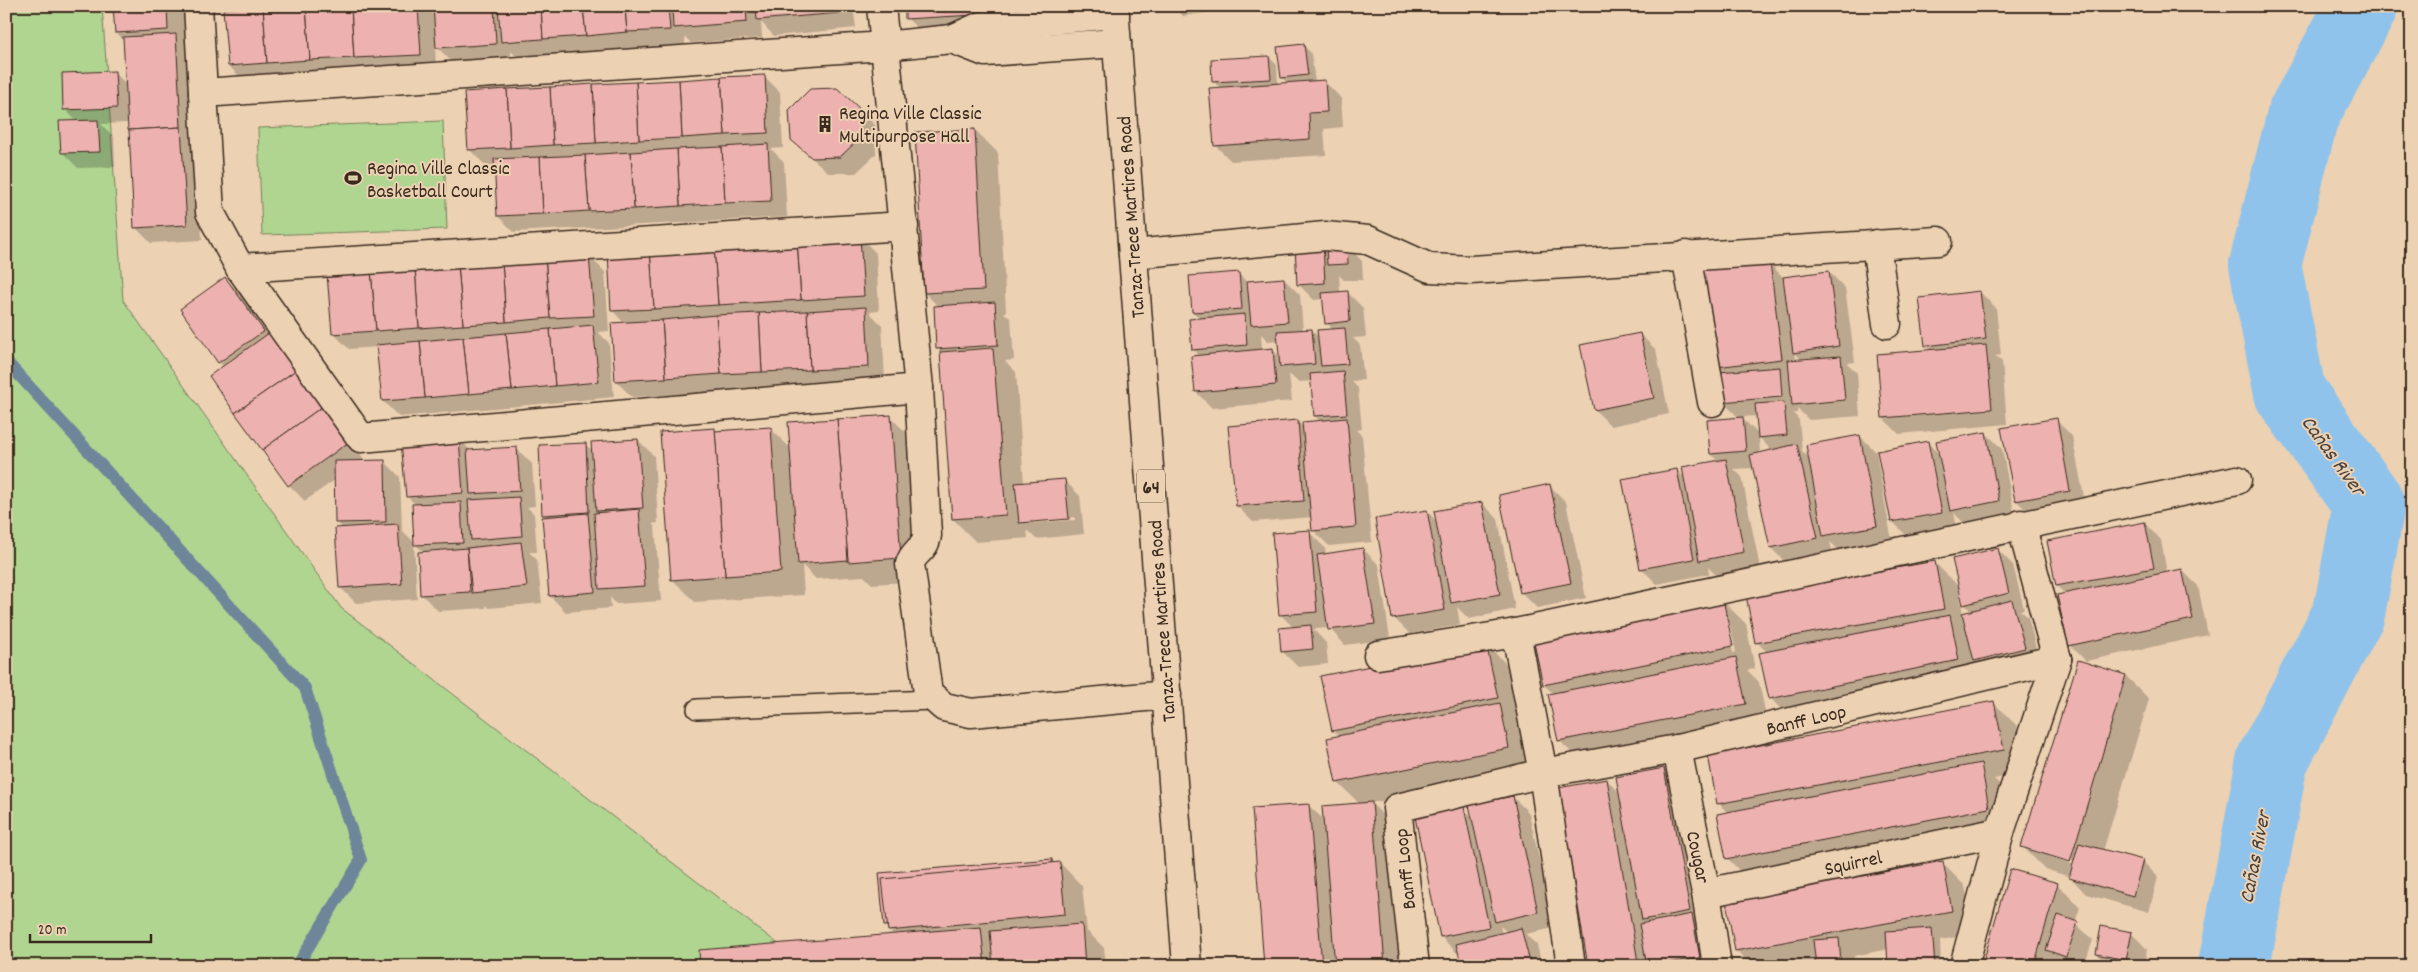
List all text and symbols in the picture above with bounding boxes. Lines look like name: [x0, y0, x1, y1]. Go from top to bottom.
place label: Regina Ville Classic Multipurpose Hall: [839, 101, 982, 152]
building icon: Regina Ville Classic Multipurpose Hall: [815, 114, 835, 134]
street label: Tanza-Trece Martires Road: [1112, 115, 1154, 319]
place label: Regina Ville Classic Basketball Court: [367, 156, 510, 207]
sports icon: Regina Ville Classic Basketball Court: [343, 168, 363, 188]
water label: Cañas River: [2292, 410, 2372, 505]
road number: 64: [1137, 470, 1165, 502]
street label: Tanza-Trece Martires Road: [1143, 519, 1185, 723]
street label: Banff Loop: [1764, 699, 1849, 745]
water label: Cañas River: [2233, 807, 2281, 906]
street label: Banff Loop: [1389, 827, 1425, 911]
street label: Cougar: [1677, 829, 1715, 887]
street label: Squirrel: [1822, 845, 1885, 885]
scale bar: [30, 912, 151, 944]
text: 20 m: [38, 920, 66, 942]

